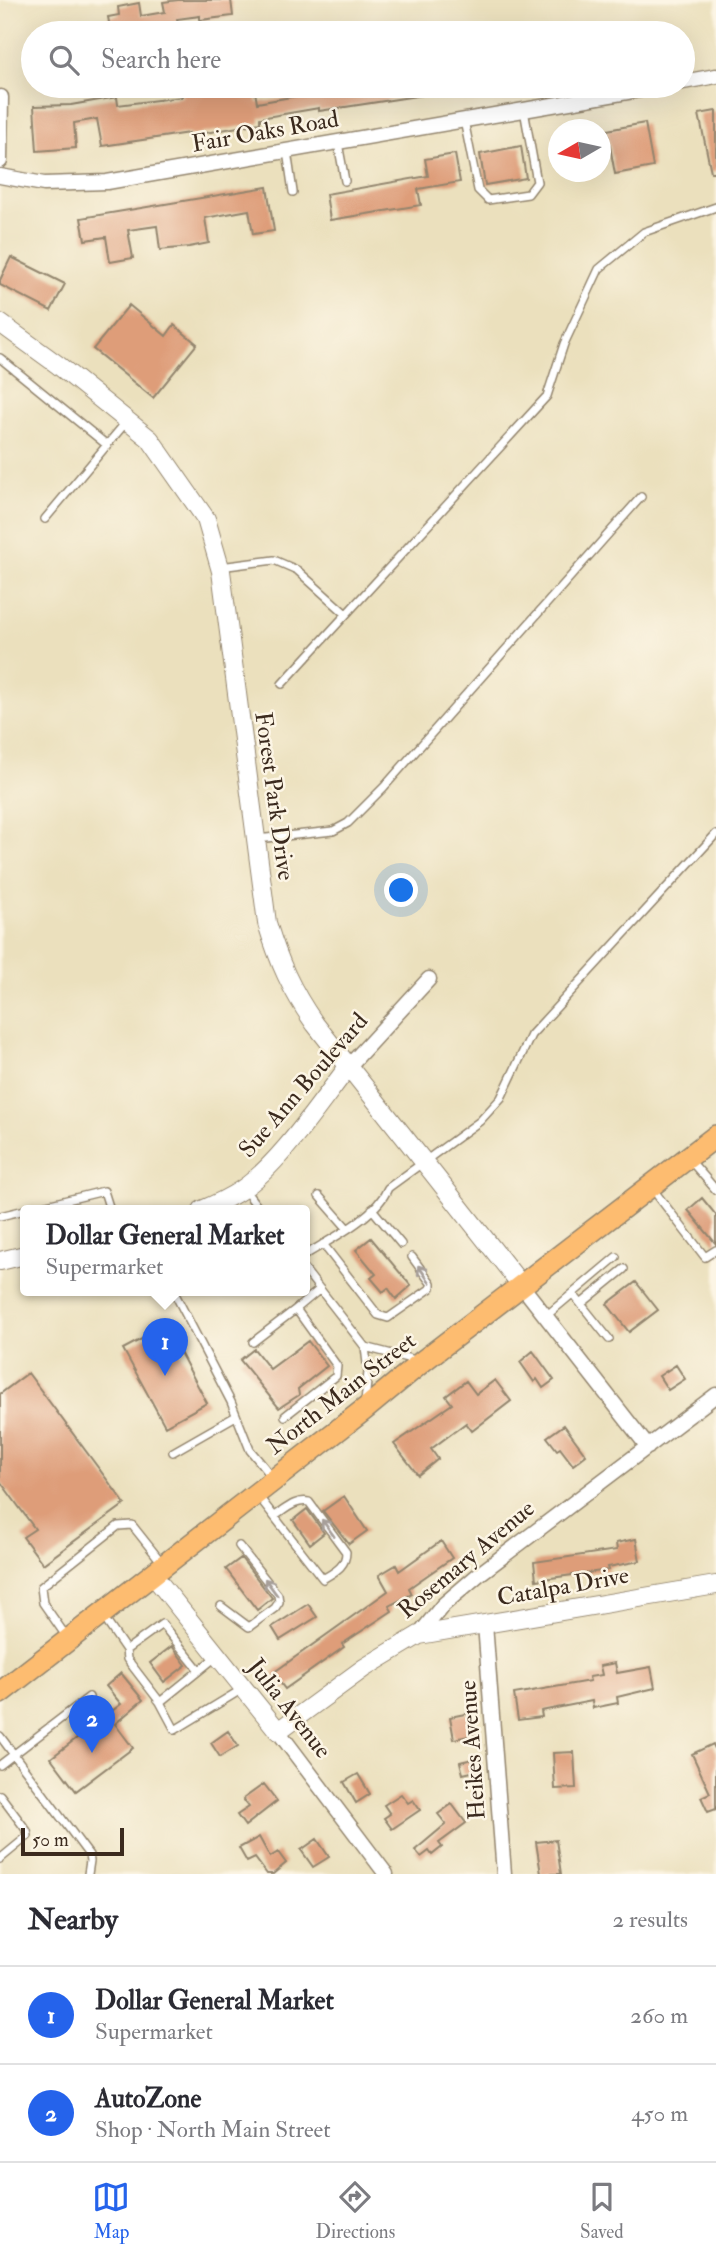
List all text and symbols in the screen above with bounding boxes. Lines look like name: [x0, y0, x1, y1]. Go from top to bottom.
search box: [21, 21, 695, 98]
icon: search: [45, 41, 83, 79]
text: Search here: [101, 44, 221, 76]
street label: Fair Oaks Road: [189, 103, 341, 160]
north arrow: [548, 119, 611, 182]
street label: Forest Park Drive: [247, 710, 302, 882]
your location: [384, 873, 418, 907]
street label: Sue Ann Boulevard: [232, 1006, 375, 1164]
popup: [20, 1205, 310, 1296]
text: Dollar General Market: [46, 1220, 284, 1252]
text: Supermarket: [46, 1252, 163, 1281]
one-way arrow: [417, 1265, 431, 1284]
pin: 1: [142, 1318, 188, 1376]
street label: North Main Street: [260, 1325, 423, 1461]
street label: Rosemary Avenue: [392, 1493, 541, 1626]
one-way arrow: [321, 1519, 336, 1537]
street label: Catalpa Drive: [495, 1560, 631, 1613]
one-way arrow: [264, 1578, 279, 1597]
street label: Julia Avenue: [240, 1651, 338, 1765]
street label: Heikes Avenue: [452, 1679, 493, 1821]
pin: 2: [69, 1695, 115, 1753]
scale bar: [21, 1825, 124, 1857]
text: 50 m: [32, 1828, 69, 1852]
text: Nearby: [28, 1901, 118, 1938]
text: 2 results: [613, 1905, 688, 1934]
text: Dollar General Market: [95, 1985, 334, 2017]
text: 1: [47, 2001, 55, 2030]
text: 260 m: [630, 2001, 688, 2030]
text: Supermarket: [95, 2017, 213, 2046]
text: AutoZone: [95, 2083, 201, 2115]
text: 2: [45, 2099, 57, 2128]
text: 450 m: [631, 2099, 688, 2128]
text: Shop · North Main Street: [95, 2115, 331, 2144]
tab: Map: [92, 2178, 130, 2244]
tab: Directions: [315, 2178, 395, 2244]
tab: Saved: [580, 2178, 624, 2244]

